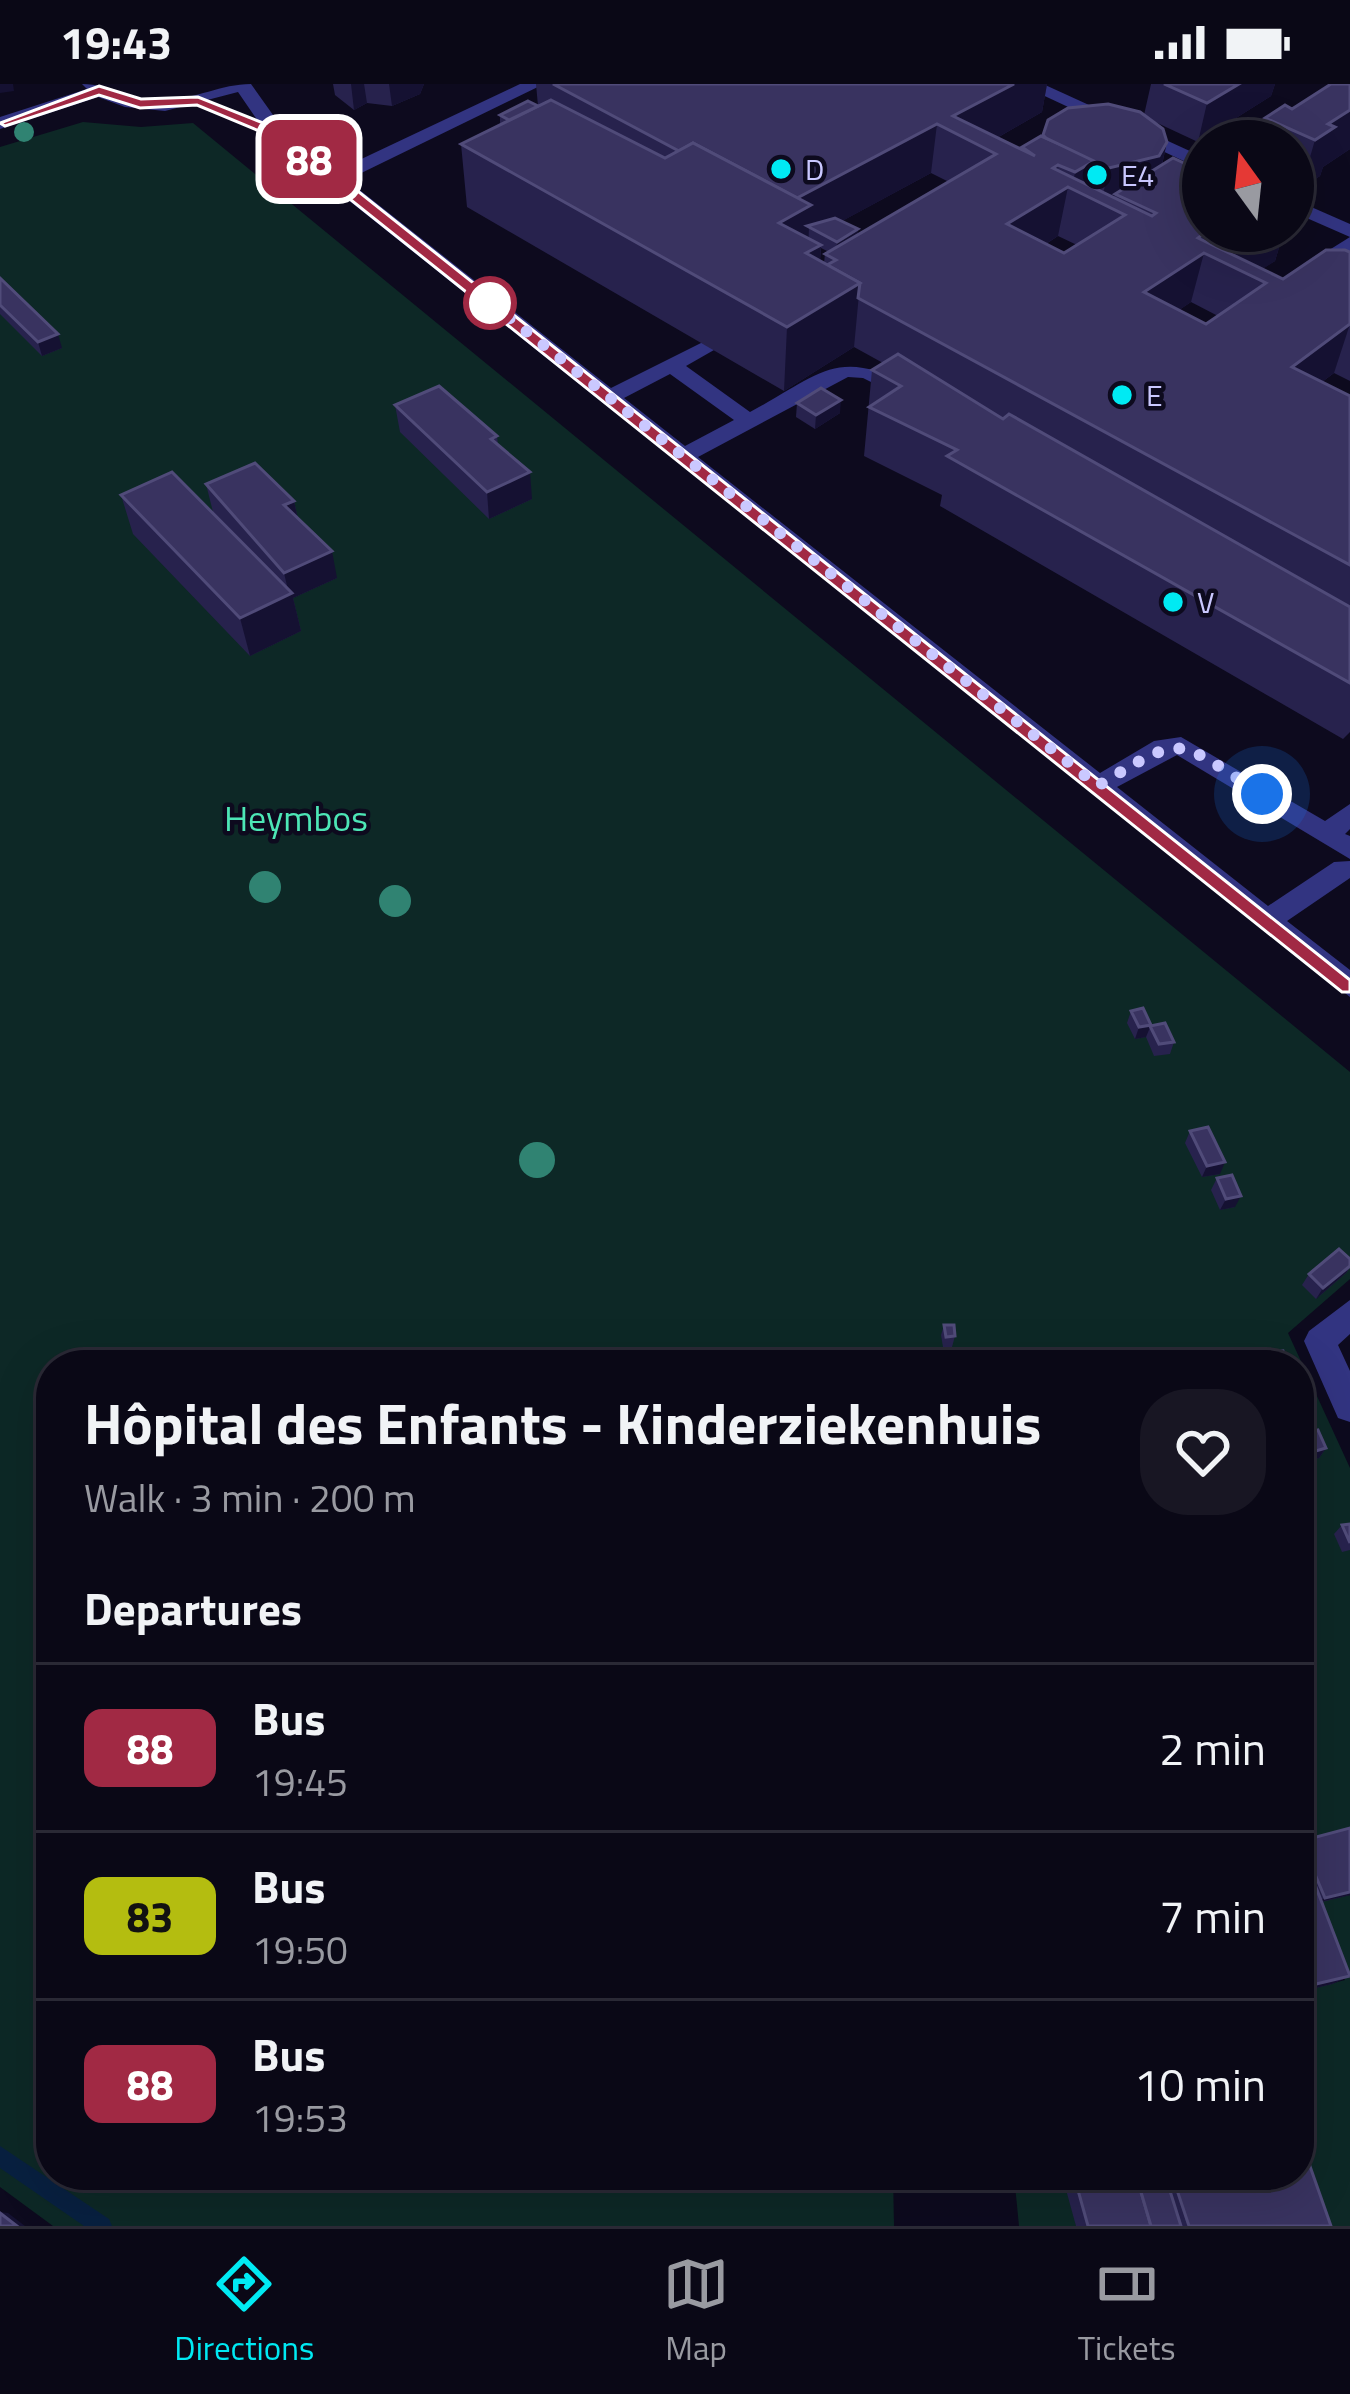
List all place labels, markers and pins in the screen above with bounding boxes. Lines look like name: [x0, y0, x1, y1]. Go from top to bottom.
place label: D: [805, 146, 824, 192]
place label: E4: [1121, 152, 1154, 198]
marker: D: [768, 156, 794, 182]
marker: E4: [1084, 162, 1110, 188]
unlabelled marker: [465, 278, 515, 328]
place label: E: [1146, 372, 1163, 418]
marker: E: [1109, 382, 1135, 408]
place label: V: [1197, 579, 1214, 625]
marker: V: [1160, 589, 1186, 615]

